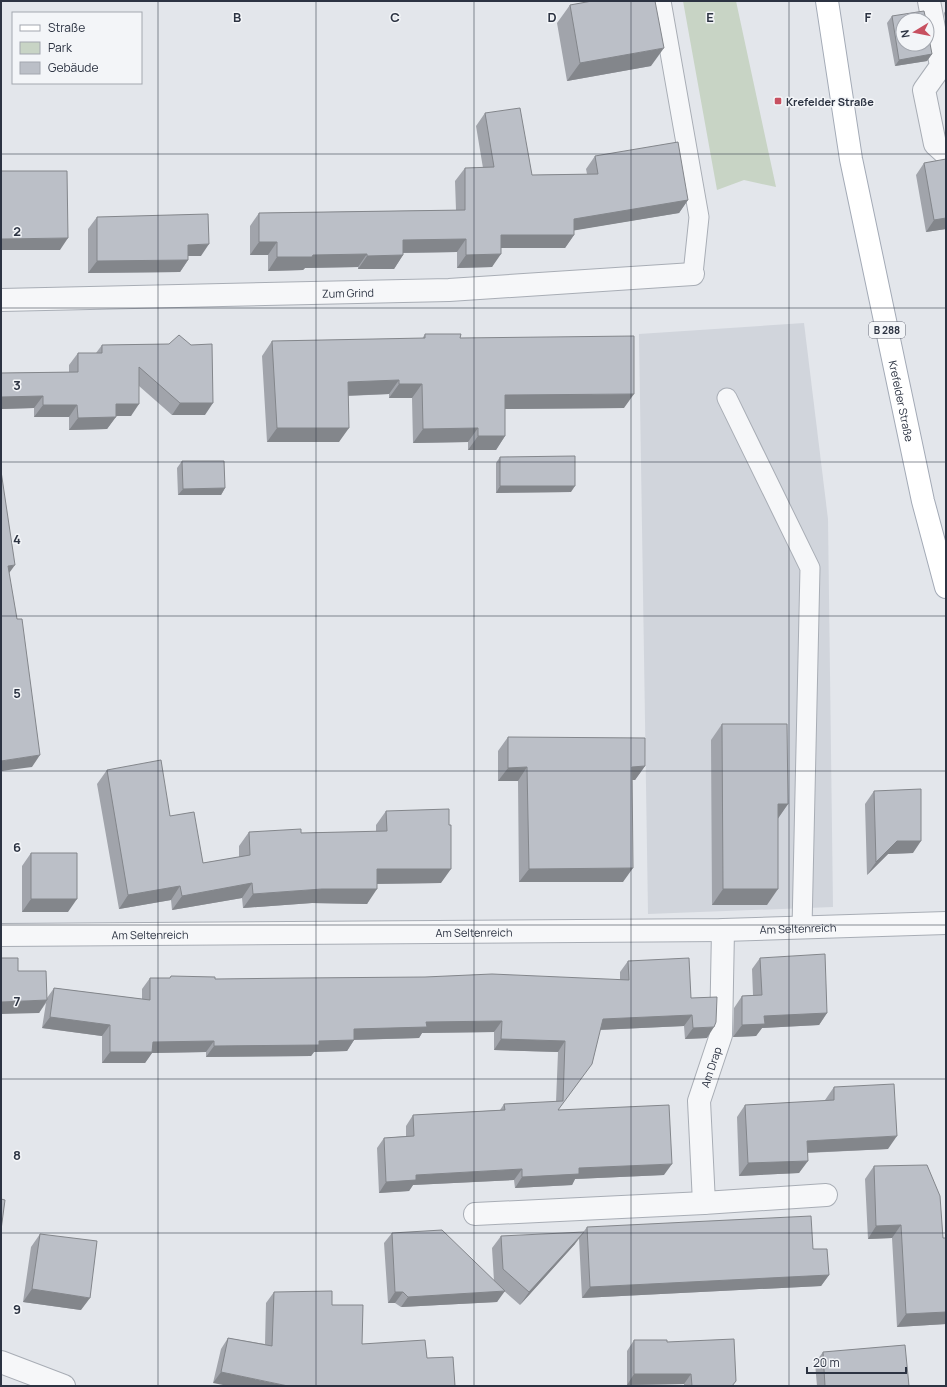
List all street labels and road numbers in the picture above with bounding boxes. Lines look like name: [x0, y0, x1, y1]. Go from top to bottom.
street label: Zum Grind: [322, 284, 374, 300]
road number: B 288: [869, 322, 905, 338]
street label: Krefelder Straße: [886, 359, 918, 443]
street label: Am Seltenreich: [759, 919, 837, 936]
street label: Am Seltenreich: [436, 924, 512, 939]
street label: Am Seltenreich: [112, 926, 188, 942]
street label: Am Drap: [697, 1044, 724, 1089]

